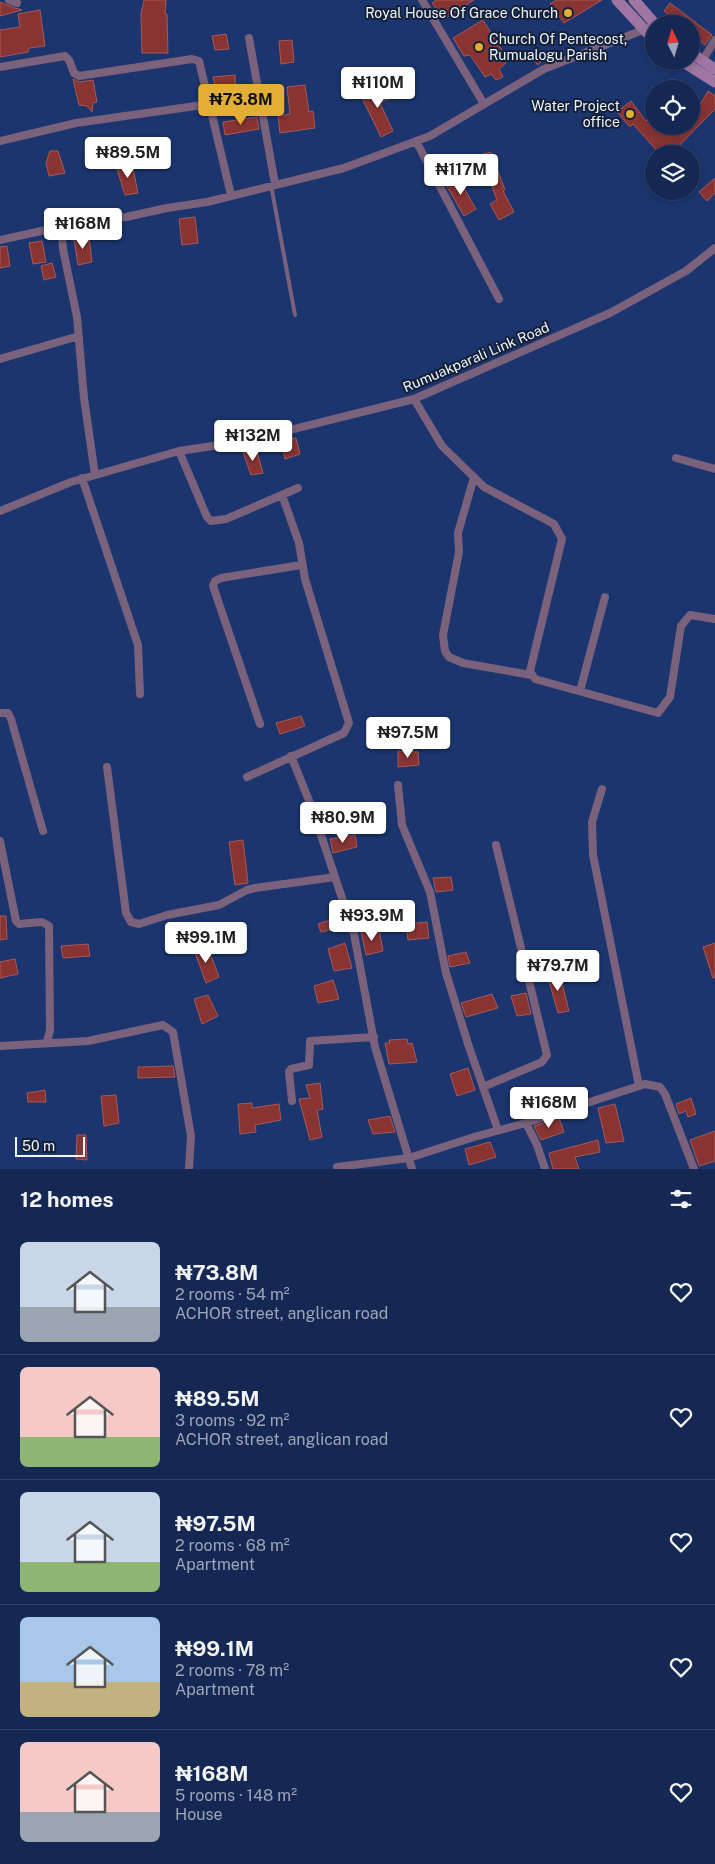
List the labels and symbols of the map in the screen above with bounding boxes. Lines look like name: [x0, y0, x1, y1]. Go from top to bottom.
place label: Royal House Of Grace Church: [365, 5, 558, 21]
marker: Royal House Of Grace Church: [562, 7, 574, 19]
north arrow: [645, 15, 700, 70]
place label: Church Of Pentecost, Rumualogu Parish: [489, 31, 627, 63]
marker: Church Of Pentecost, Rumualogu Parish: [473, 41, 485, 53]
pin: ₦110M: [343, 66, 413, 109]
pin: ₦73.8M: [200, 84, 282, 126]
place label: Water Project office: [531, 98, 620, 130]
marker: Water Project office: [624, 108, 636, 120]
pin: ₦89.5M: [87, 136, 169, 179]
pin: ₦117M: [426, 154, 496, 196]
pin: ₦168M: [48, 208, 118, 250]
street label: Rumuakparali Link Road: [400, 319, 552, 395]
pin: ₦132M: [218, 420, 288, 462]
pin: ₦97.5M: [367, 716, 449, 759]
pin: ₦80.9M: [302, 802, 384, 844]
pin: ₦93.9M: [331, 900, 413, 942]
pin: ₦99.1M: [165, 922, 247, 964]
pin: ₦79.7M: [517, 950, 599, 992]
pin: ₦168M: [514, 1086, 584, 1129]
scale bar: [15, 1134, 85, 1157]

